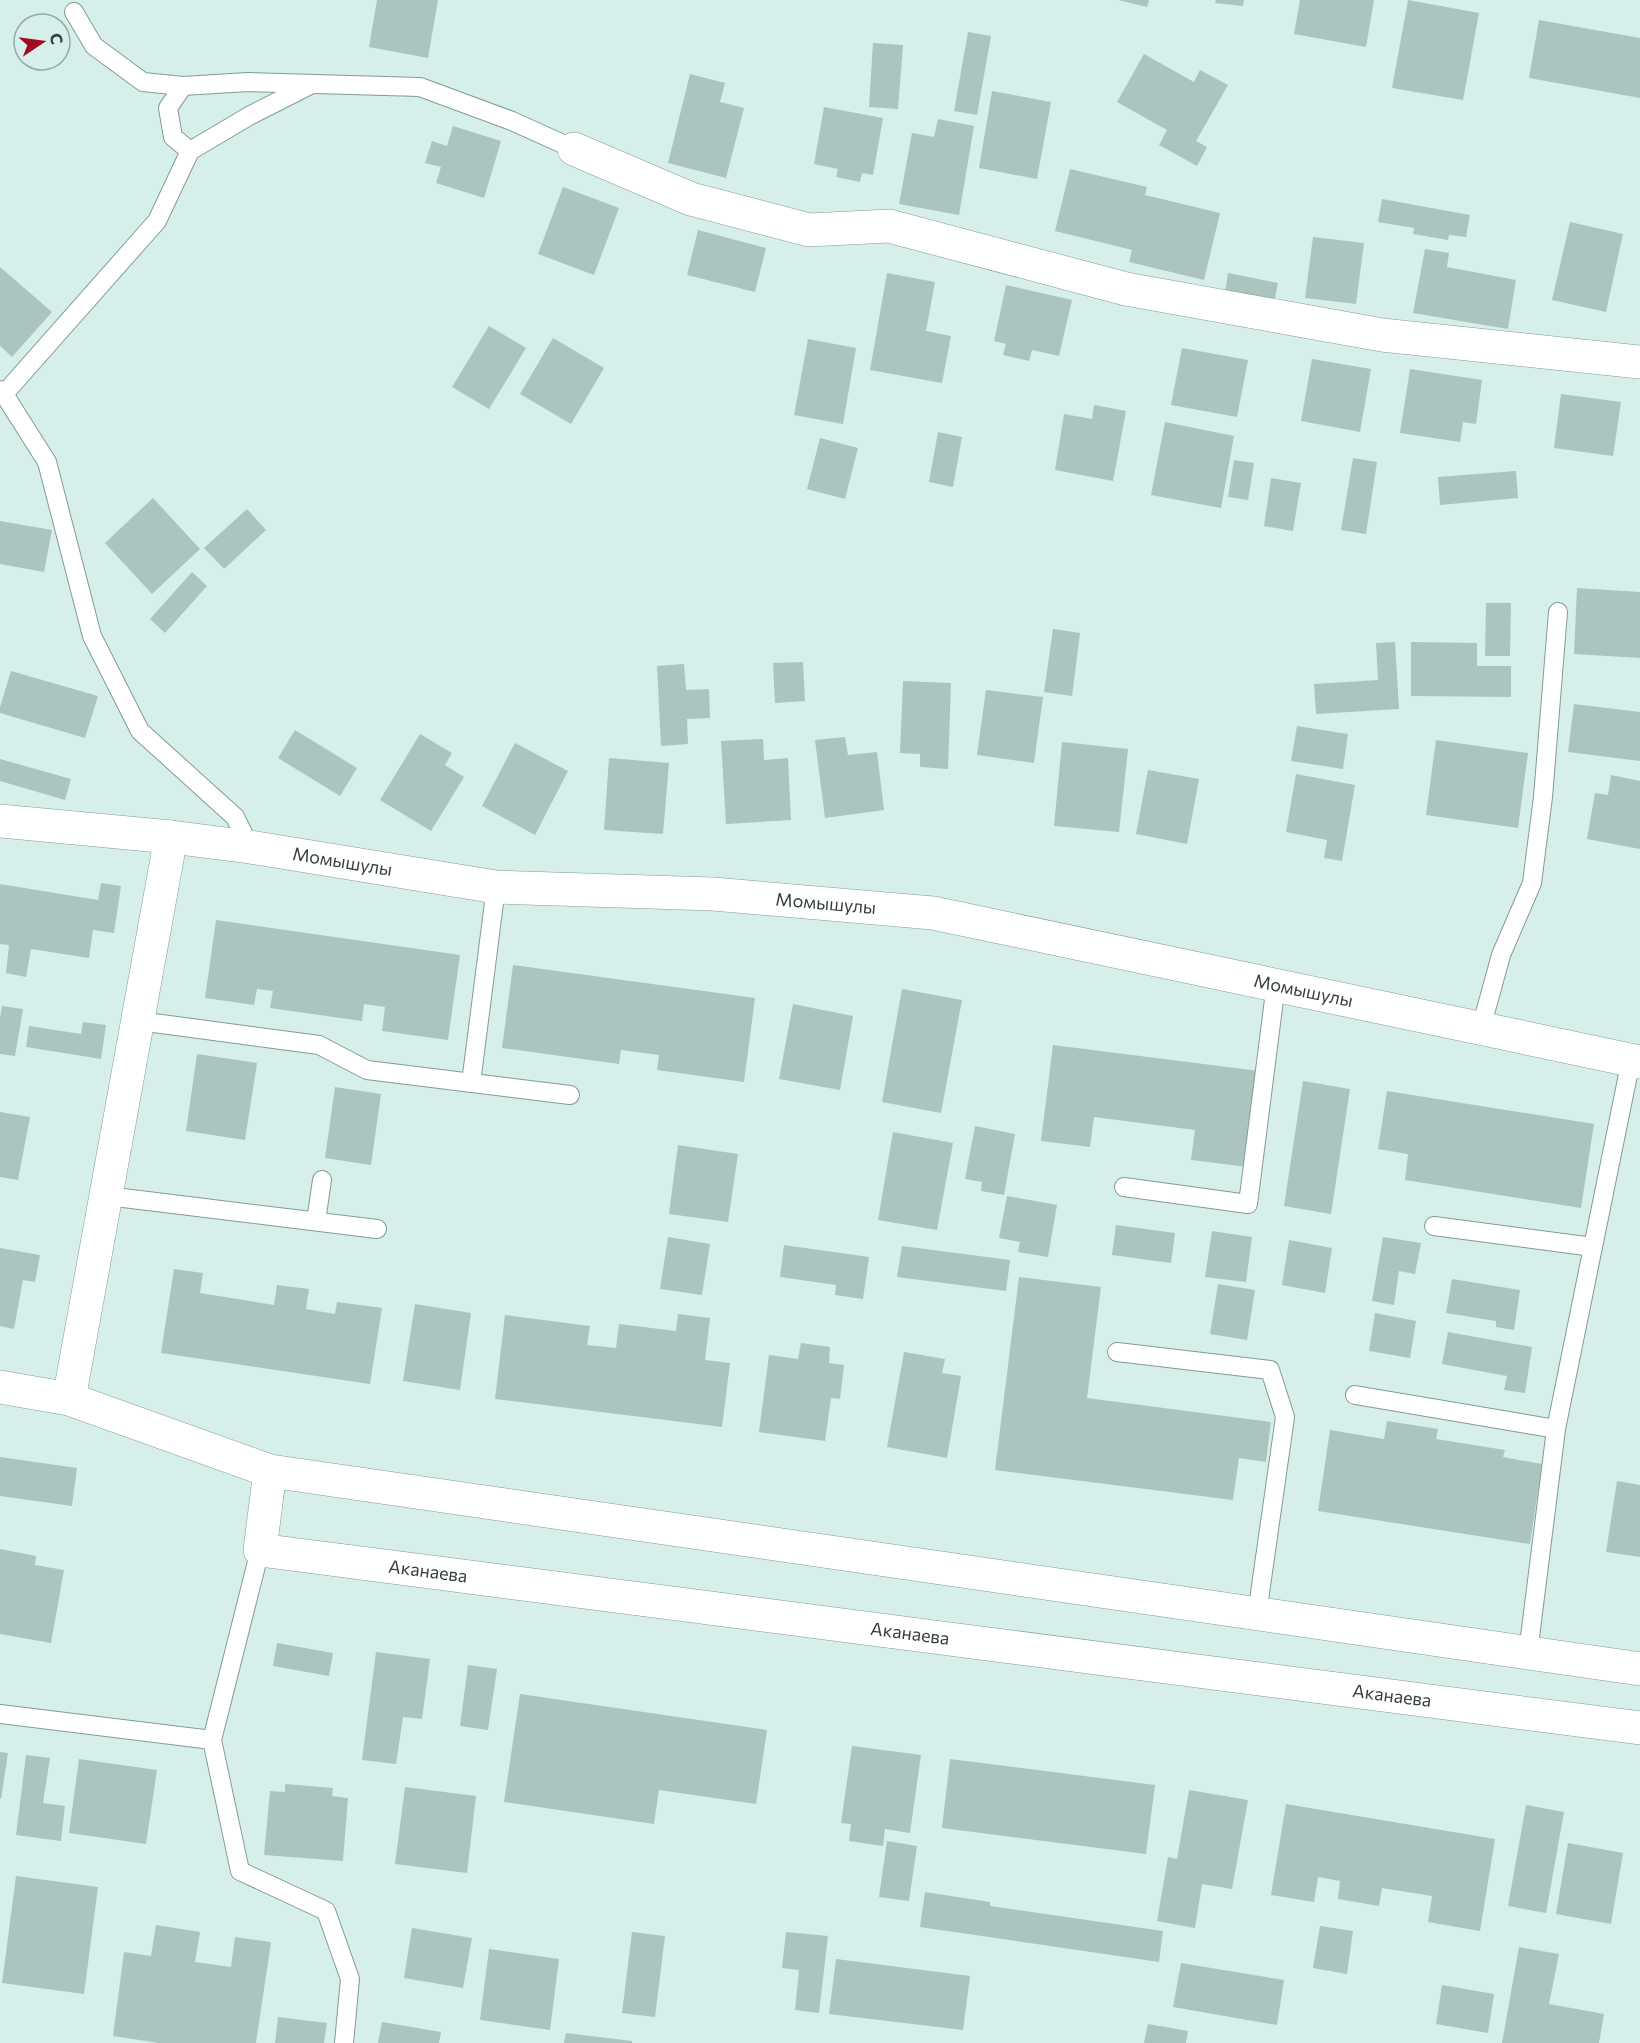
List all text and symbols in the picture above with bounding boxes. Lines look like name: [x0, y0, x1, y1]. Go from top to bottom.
north arrow: [12, 12, 72, 72]
text: С: [47, 31, 68, 46]
street label: Момышулы: [291, 842, 394, 880]
street label: Момышулы: [775, 887, 877, 918]
street label: Момышулы: [1252, 969, 1355, 1011]
street label: Аканаева: [387, 1555, 469, 1587]
street label: Аканаева: [869, 1617, 951, 1649]
street label: Аканаева: [1351, 1679, 1433, 1711]

